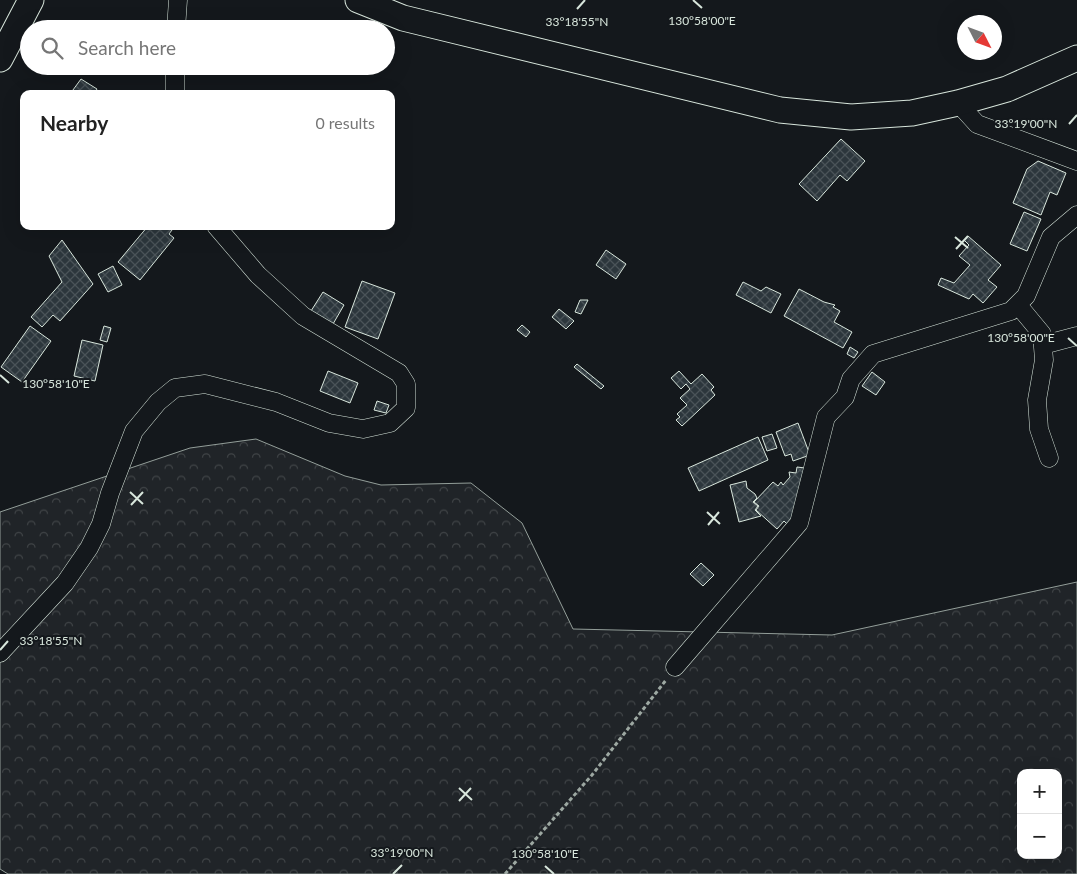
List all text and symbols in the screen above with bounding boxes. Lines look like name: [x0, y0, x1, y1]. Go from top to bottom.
text: 130°58'00"E: [668, 13, 736, 28]
text: 33°18'55"N: [546, 14, 608, 29]
north arrow: [957, 15, 1002, 60]
search box: [20, 20, 395, 75]
icon: search: [38, 34, 66, 62]
text: Search here: [78, 36, 176, 59]
text: Nearby: [40, 110, 108, 135]
text: 0 results: [315, 113, 375, 132]
text: 33°19'00"N: [995, 116, 1057, 131]
text: 130°58'00"E: [987, 330, 1055, 345]
text: 130°58'10"E: [22, 376, 90, 391]
text: 33°18'55"N: [20, 633, 82, 648]
map controls: [1017, 769, 1062, 859]
button: +: [1017, 769, 1062, 814]
button: −: [1017, 814, 1062, 859]
text: 33°19'00"N: [371, 845, 433, 860]
text: 130°58'10"E: [511, 846, 579, 861]

